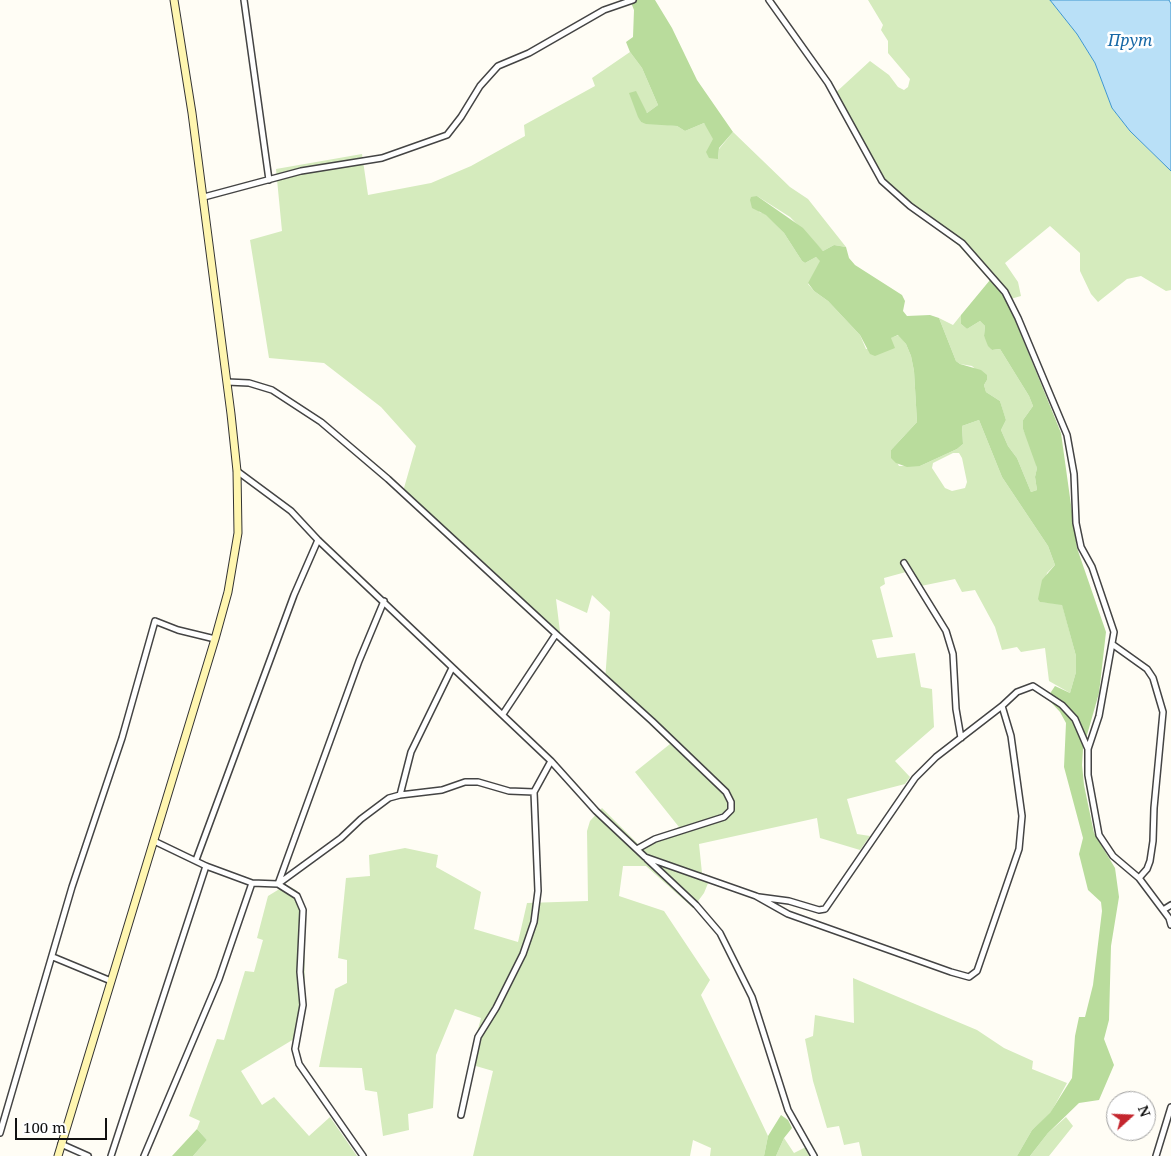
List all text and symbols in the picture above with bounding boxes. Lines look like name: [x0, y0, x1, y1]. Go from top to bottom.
water label: Прут: [1108, 31, 1152, 51]
north arrow: [1106, 1091, 1156, 1141]
text: N: [1134, 1103, 1155, 1119]
scale bar: [18, 1108, 110, 1140]
text: 100 m: [23, 1117, 66, 1137]

